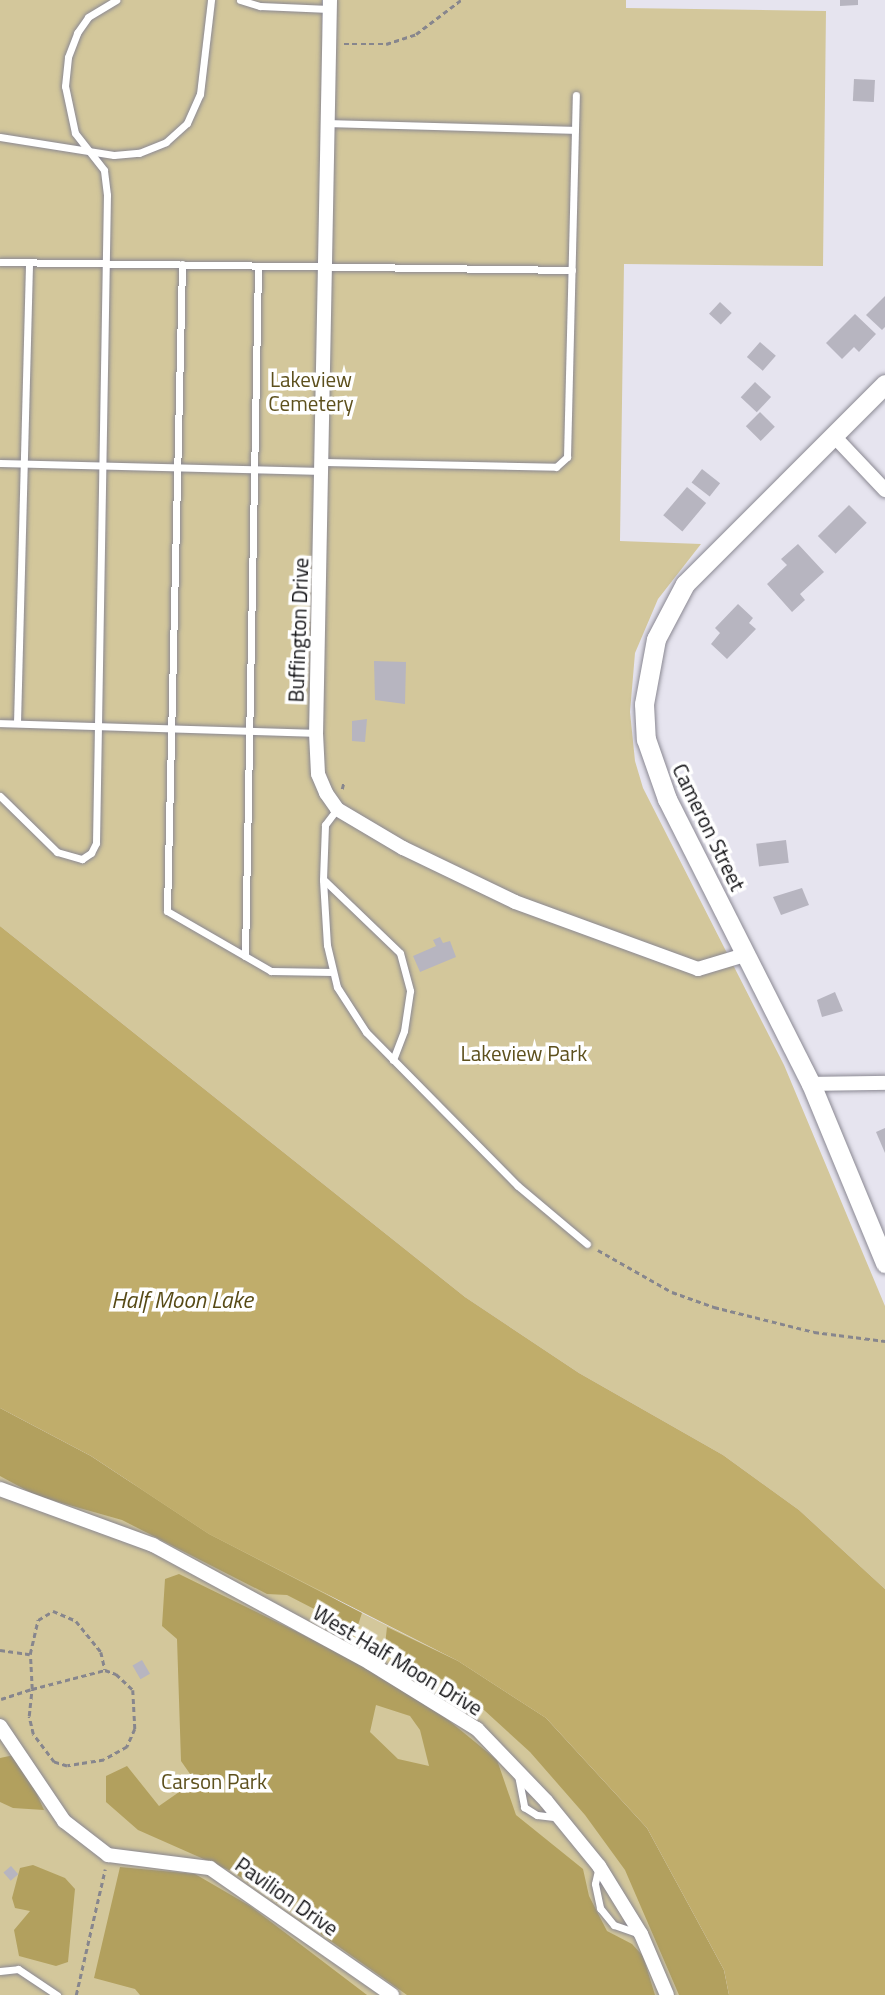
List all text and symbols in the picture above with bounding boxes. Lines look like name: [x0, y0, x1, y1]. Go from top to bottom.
park label: Lakeview Cemetery: [268, 366, 354, 416]
street label: Buffington Drive: [283, 557, 313, 703]
street label: Cameron Street: [667, 759, 751, 895]
park label: Lakeview Park: [461, 1040, 587, 1066]
water label: Half Moon Lake: [111, 1286, 253, 1314]
street label: West Half Moon Drive: [309, 1599, 487, 1721]
park label: Carson Park: [161, 1768, 267, 1794]
street label: Pavilion Drive: [231, 1851, 343, 1941]

